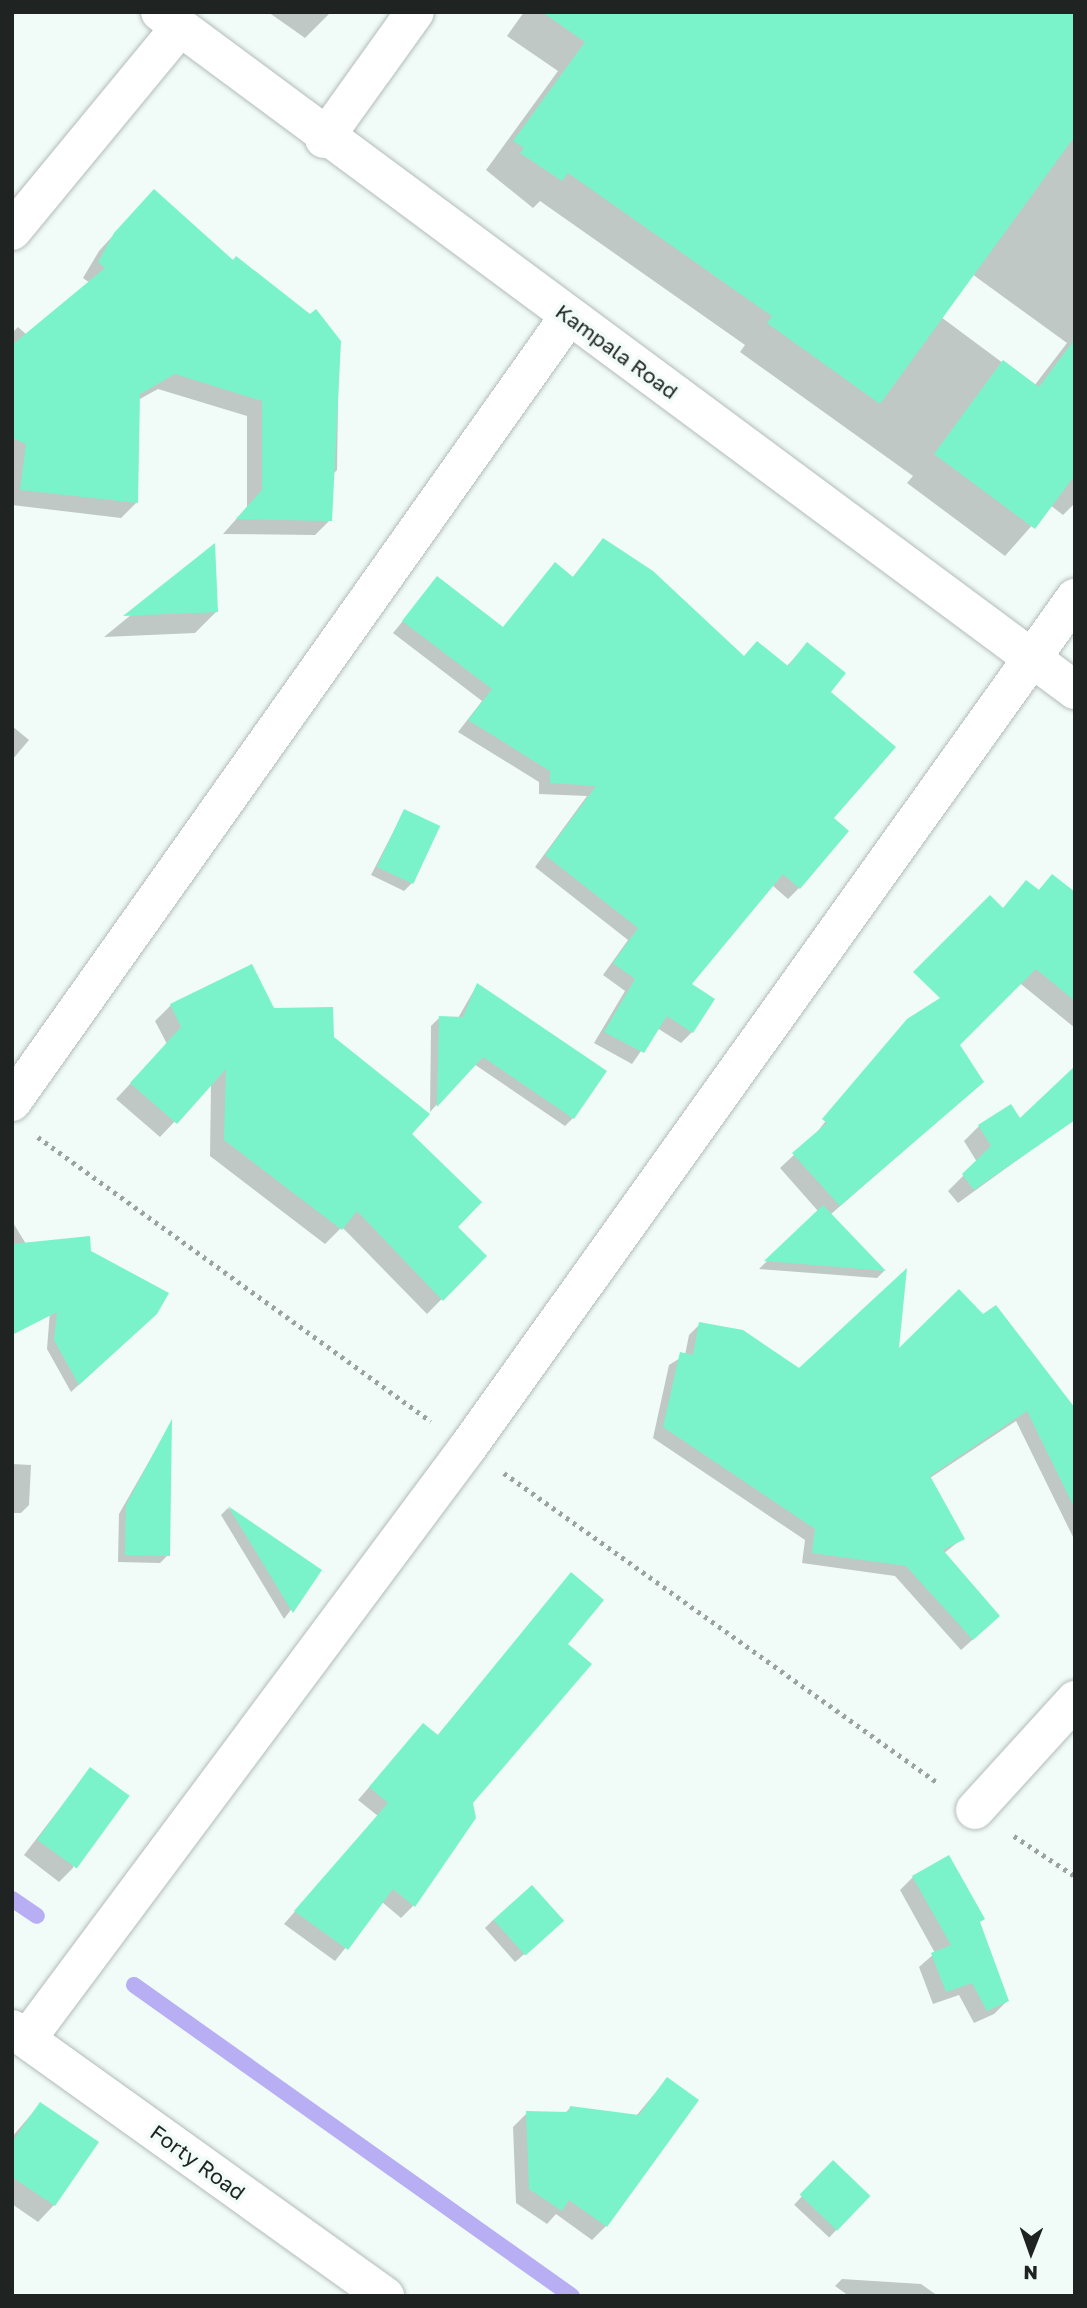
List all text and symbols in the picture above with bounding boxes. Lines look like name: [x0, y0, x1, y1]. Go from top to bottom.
street label: Kampala Road: [551, 298, 683, 404]
street label: Forty Road: [146, 2119, 250, 2205]
north arrow: [996, 2217, 1066, 2287]
text: N: [1023, 2262, 1038, 2285]

